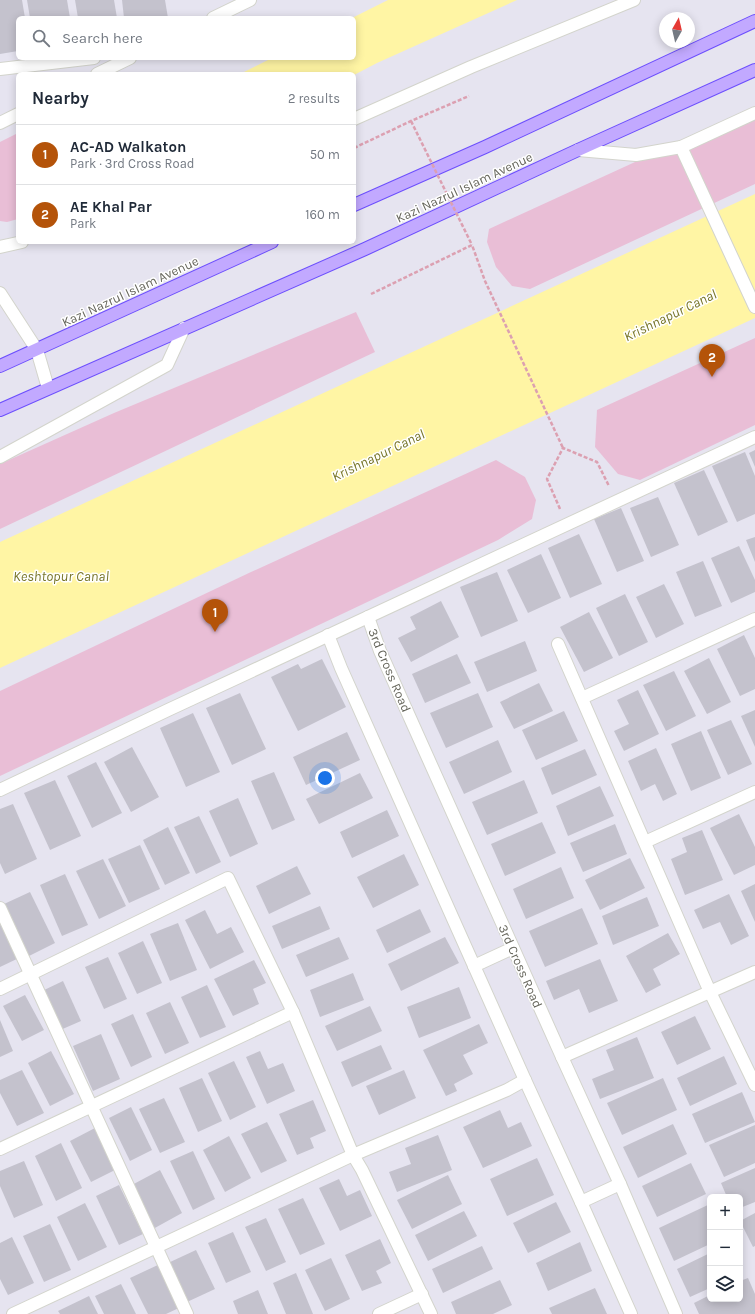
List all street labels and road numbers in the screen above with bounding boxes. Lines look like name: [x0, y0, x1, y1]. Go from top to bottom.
street label: Kazi Nazrul Islam Avenue: [394, 149, 535, 226]
street label: Kazi Nazrul Islam Avenue: [60, 253, 201, 330]
street label: 3rd Cross Road: [365, 626, 414, 714]
street label: 3rd Cross Road: [495, 922, 546, 1010]

